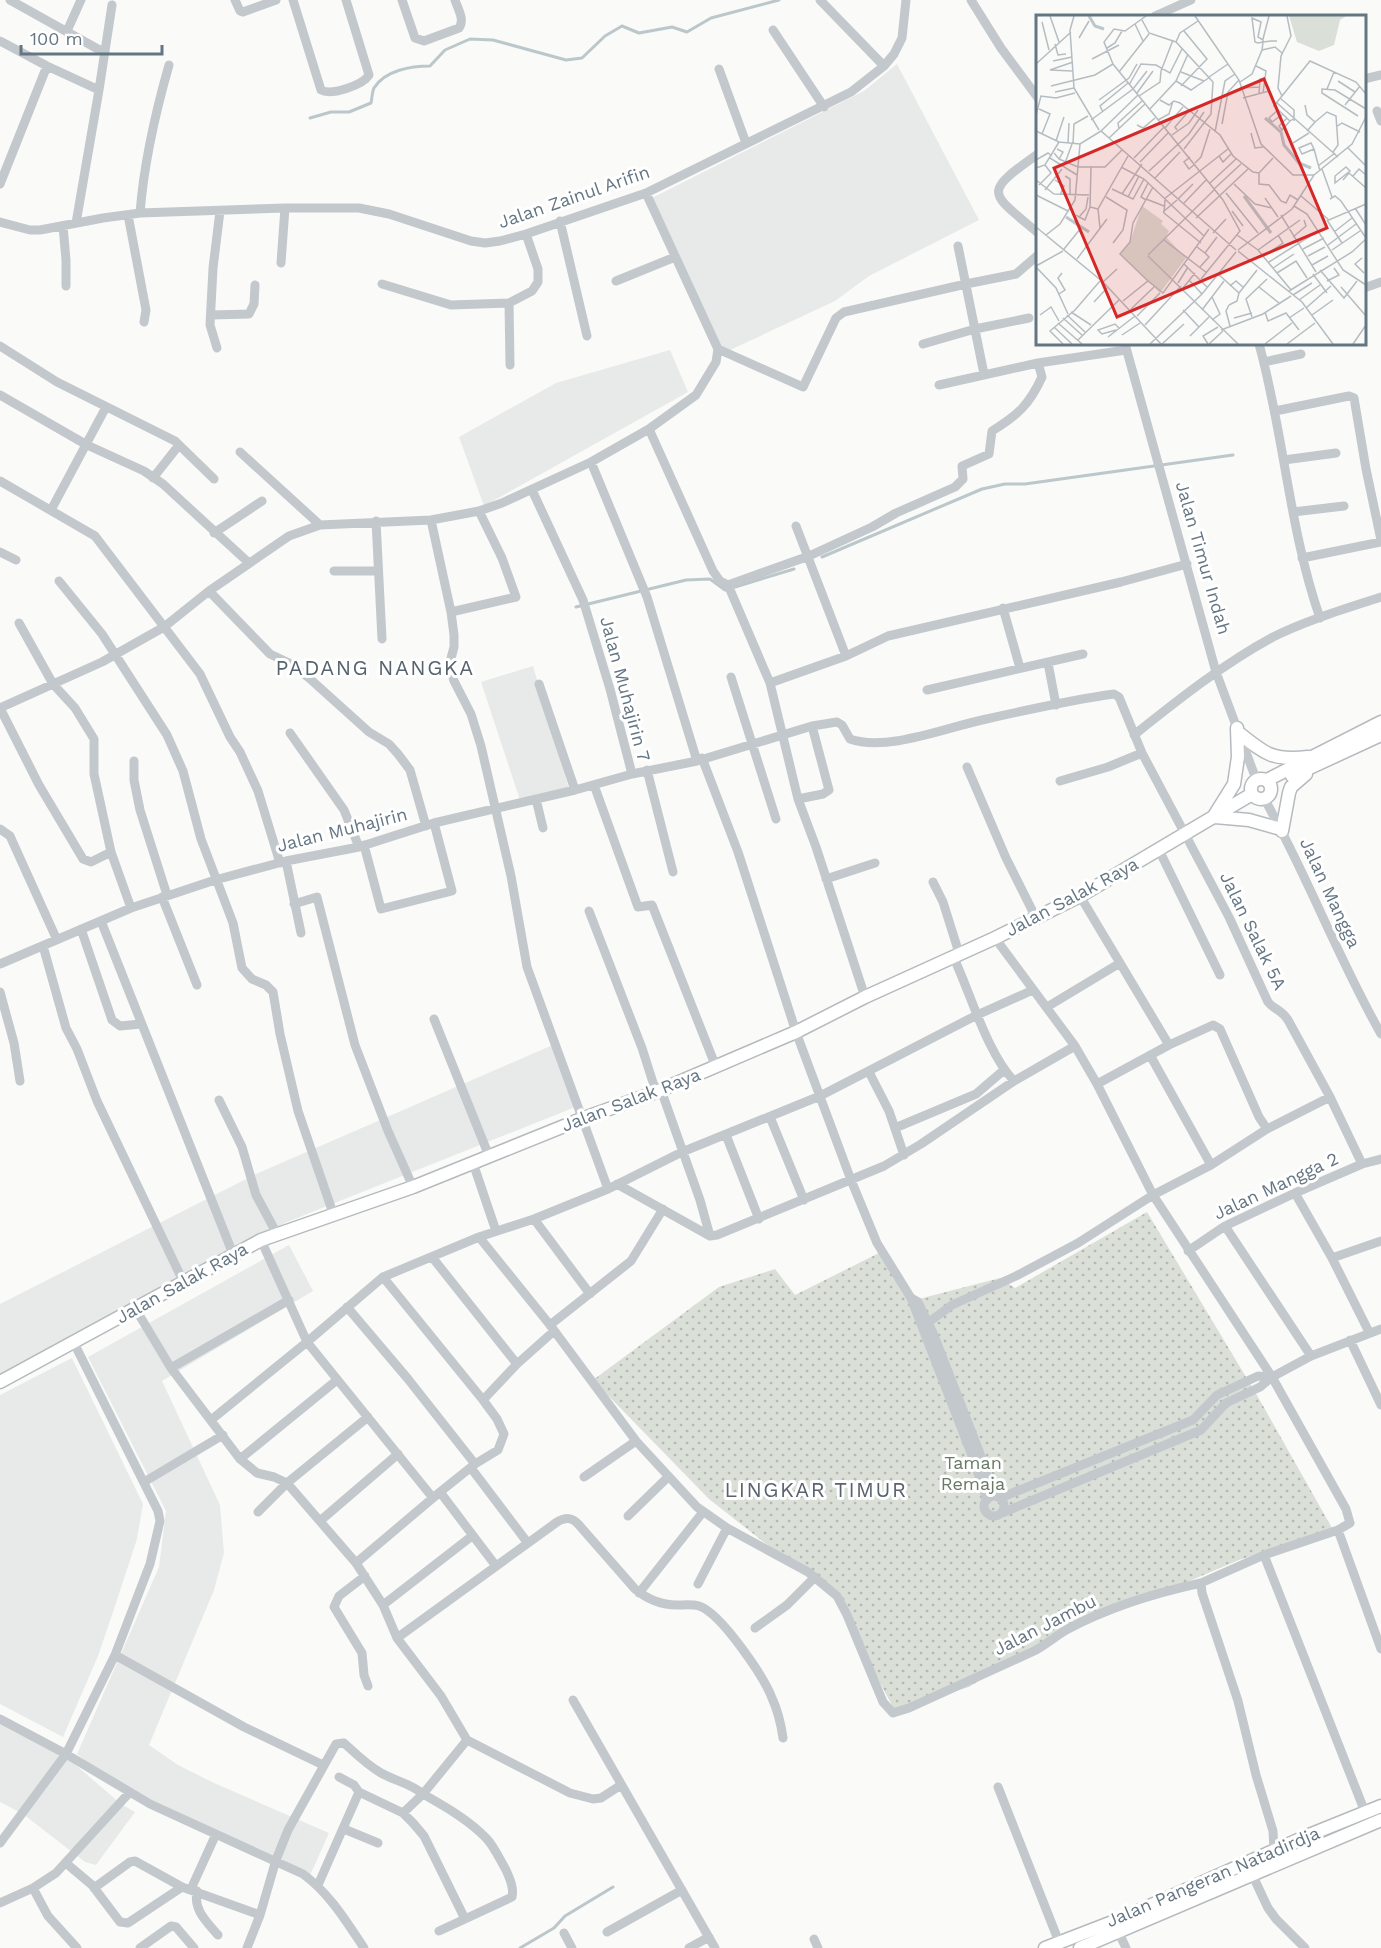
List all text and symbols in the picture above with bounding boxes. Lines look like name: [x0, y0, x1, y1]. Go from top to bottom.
inset map: [1036, 15, 1366, 345]
scale bar: [21, 18, 162, 56]
text: 100 m: [30, 28, 83, 49]
street label: Jalan Zainul Arifin: [495, 161, 652, 232]
street label: Jalan Timur Indah: [1172, 479, 1235, 637]
street label: Jalan Muhajirin 7: [596, 614, 655, 764]
district label: PADANG NANGKA: [275, 655, 475, 680]
street label: Jalan Muhajirin: [275, 803, 409, 856]
street label: Jalan Mangga: [1296, 834, 1365, 951]
street label: Jalan Salak Raya: [1002, 853, 1142, 940]
street label: Jalan Salak 5A: [1216, 868, 1291, 993]
street label: Jalan Salak Raya: [558, 1063, 703, 1136]
street label: Jalan Mangga 2: [1210, 1147, 1341, 1224]
street label: Jalan Salak Raya: [112, 1238, 251, 1327]
park label: Taman Remaja: [941, 1452, 1005, 1494]
district label: LINGKAR TIMUR: [725, 1477, 907, 1502]
street label: Jalan Jambu: [990, 1590, 1100, 1659]
street label: Jalan Pangeran Natadirdja: [1103, 1822, 1323, 1931]

